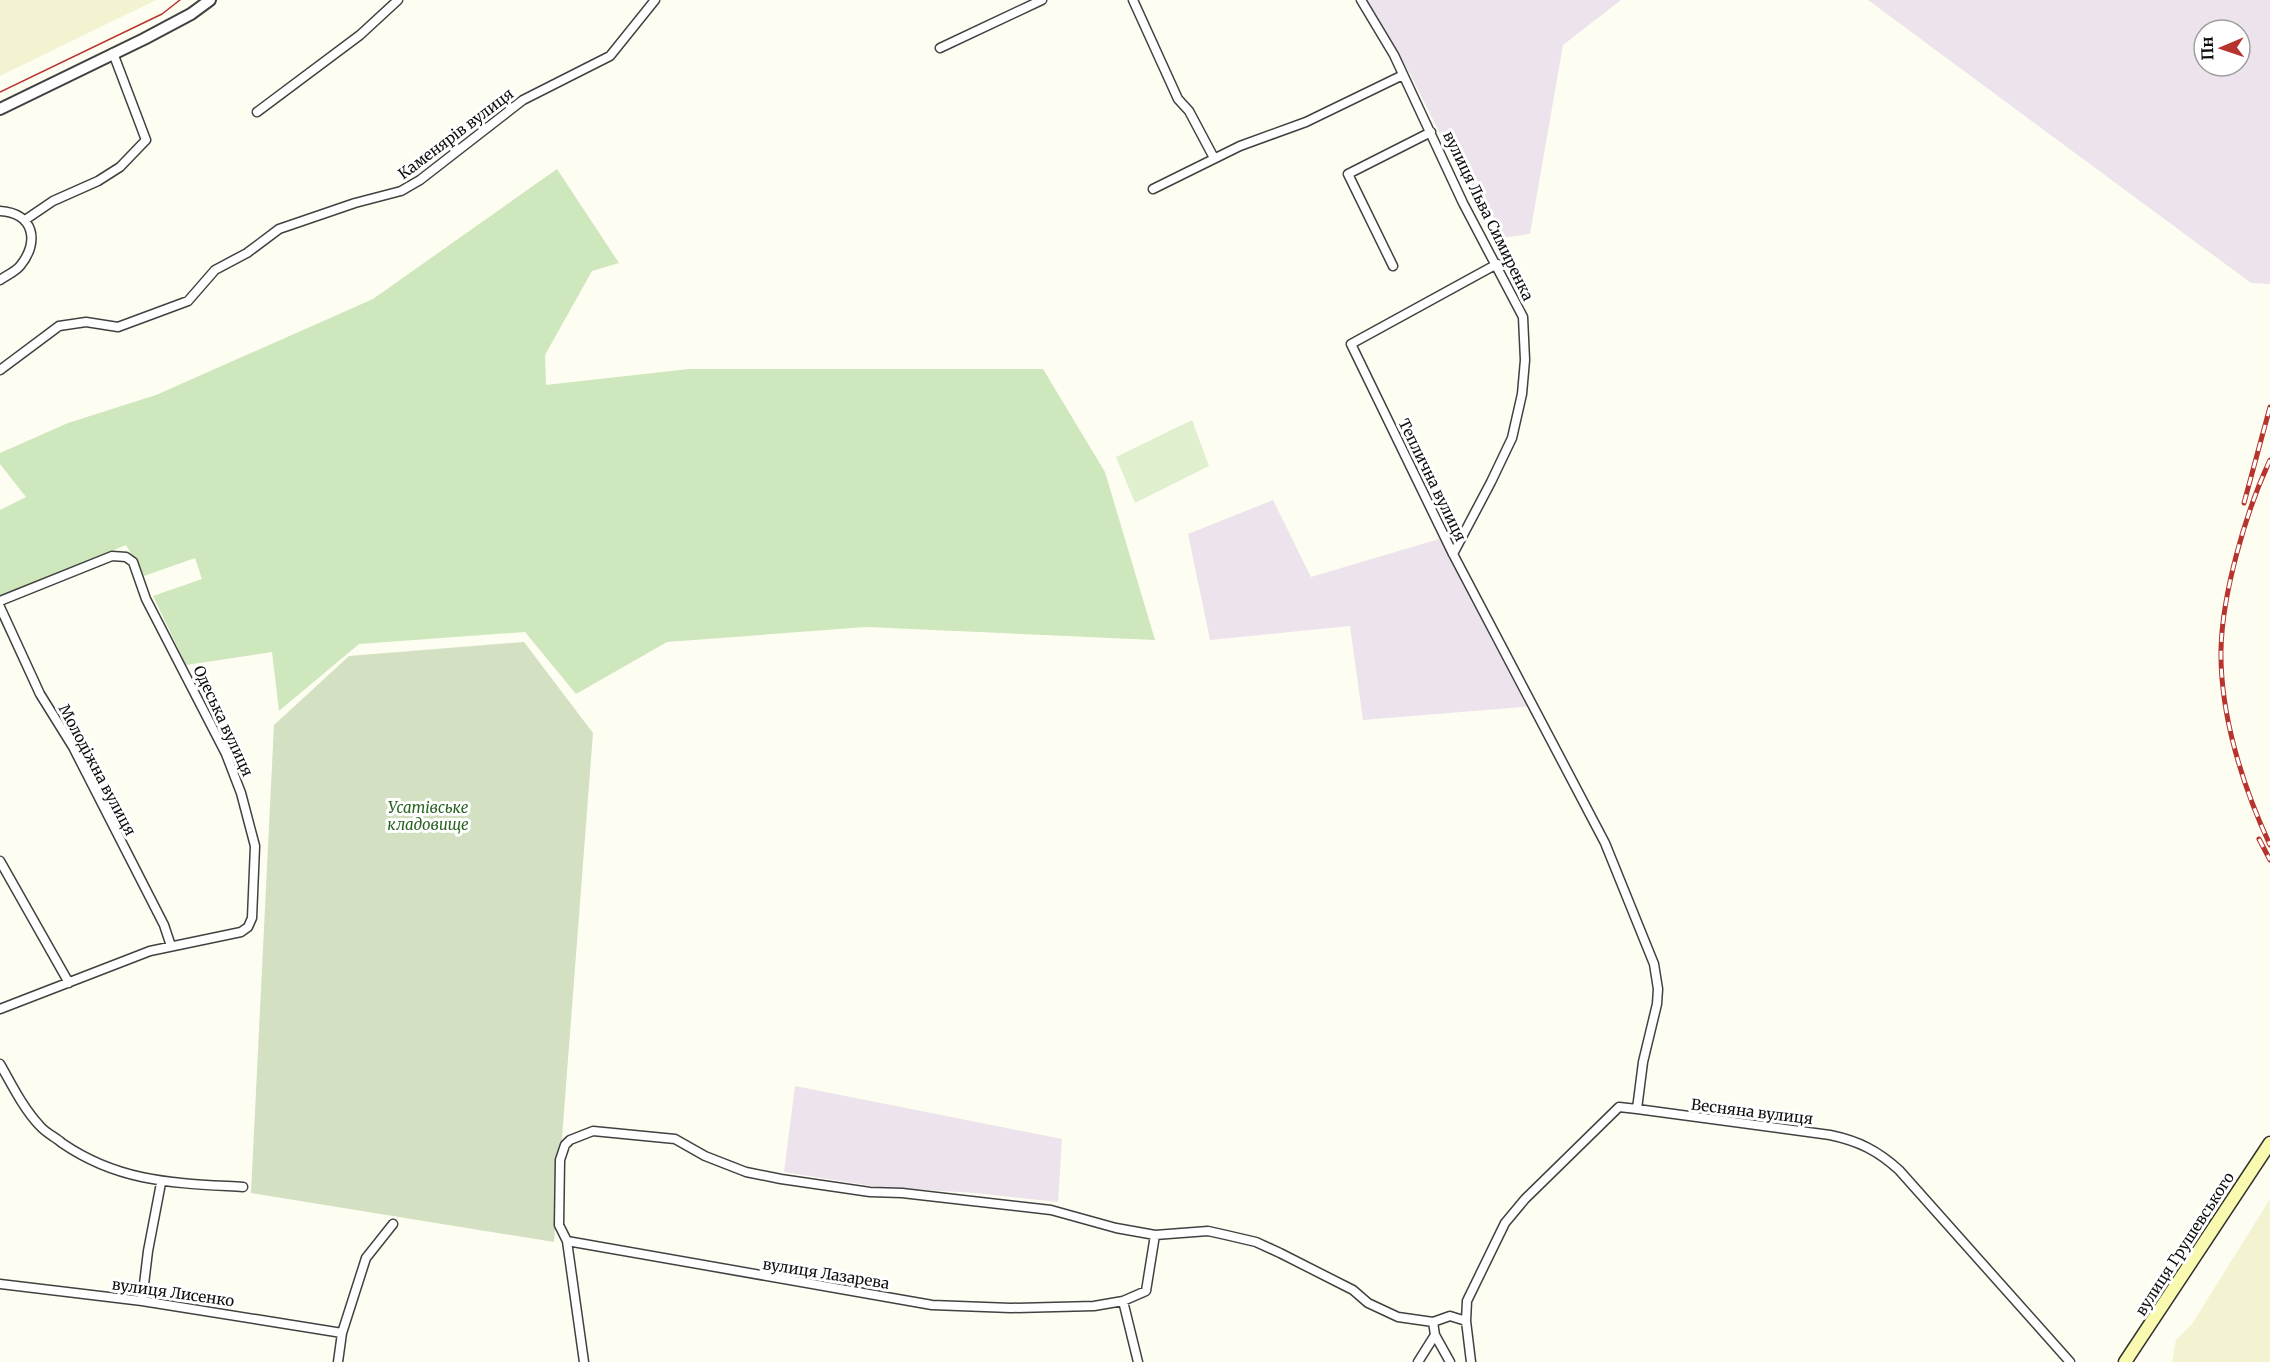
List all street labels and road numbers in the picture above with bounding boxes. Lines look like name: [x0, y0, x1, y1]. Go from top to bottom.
street label: Каменярів вулиця: [394, 84, 517, 183]
street label: вулиця Льва Симиренка: [1439, 128, 1538, 304]
street label: Теплична вулиця: [1395, 415, 1470, 544]
street label: Одеська вулиця: [189, 662, 257, 779]
street label: Молодіжна вулиця: [55, 701, 140, 839]
street label: Весняна вулиця: [1690, 1095, 1814, 1128]
street label: вулиця Грушевського: [2131, 1168, 2238, 1319]
street label: вулиця Лазарева: [761, 1254, 891, 1293]
street label: вулиця Лисенко: [111, 1275, 236, 1311]

